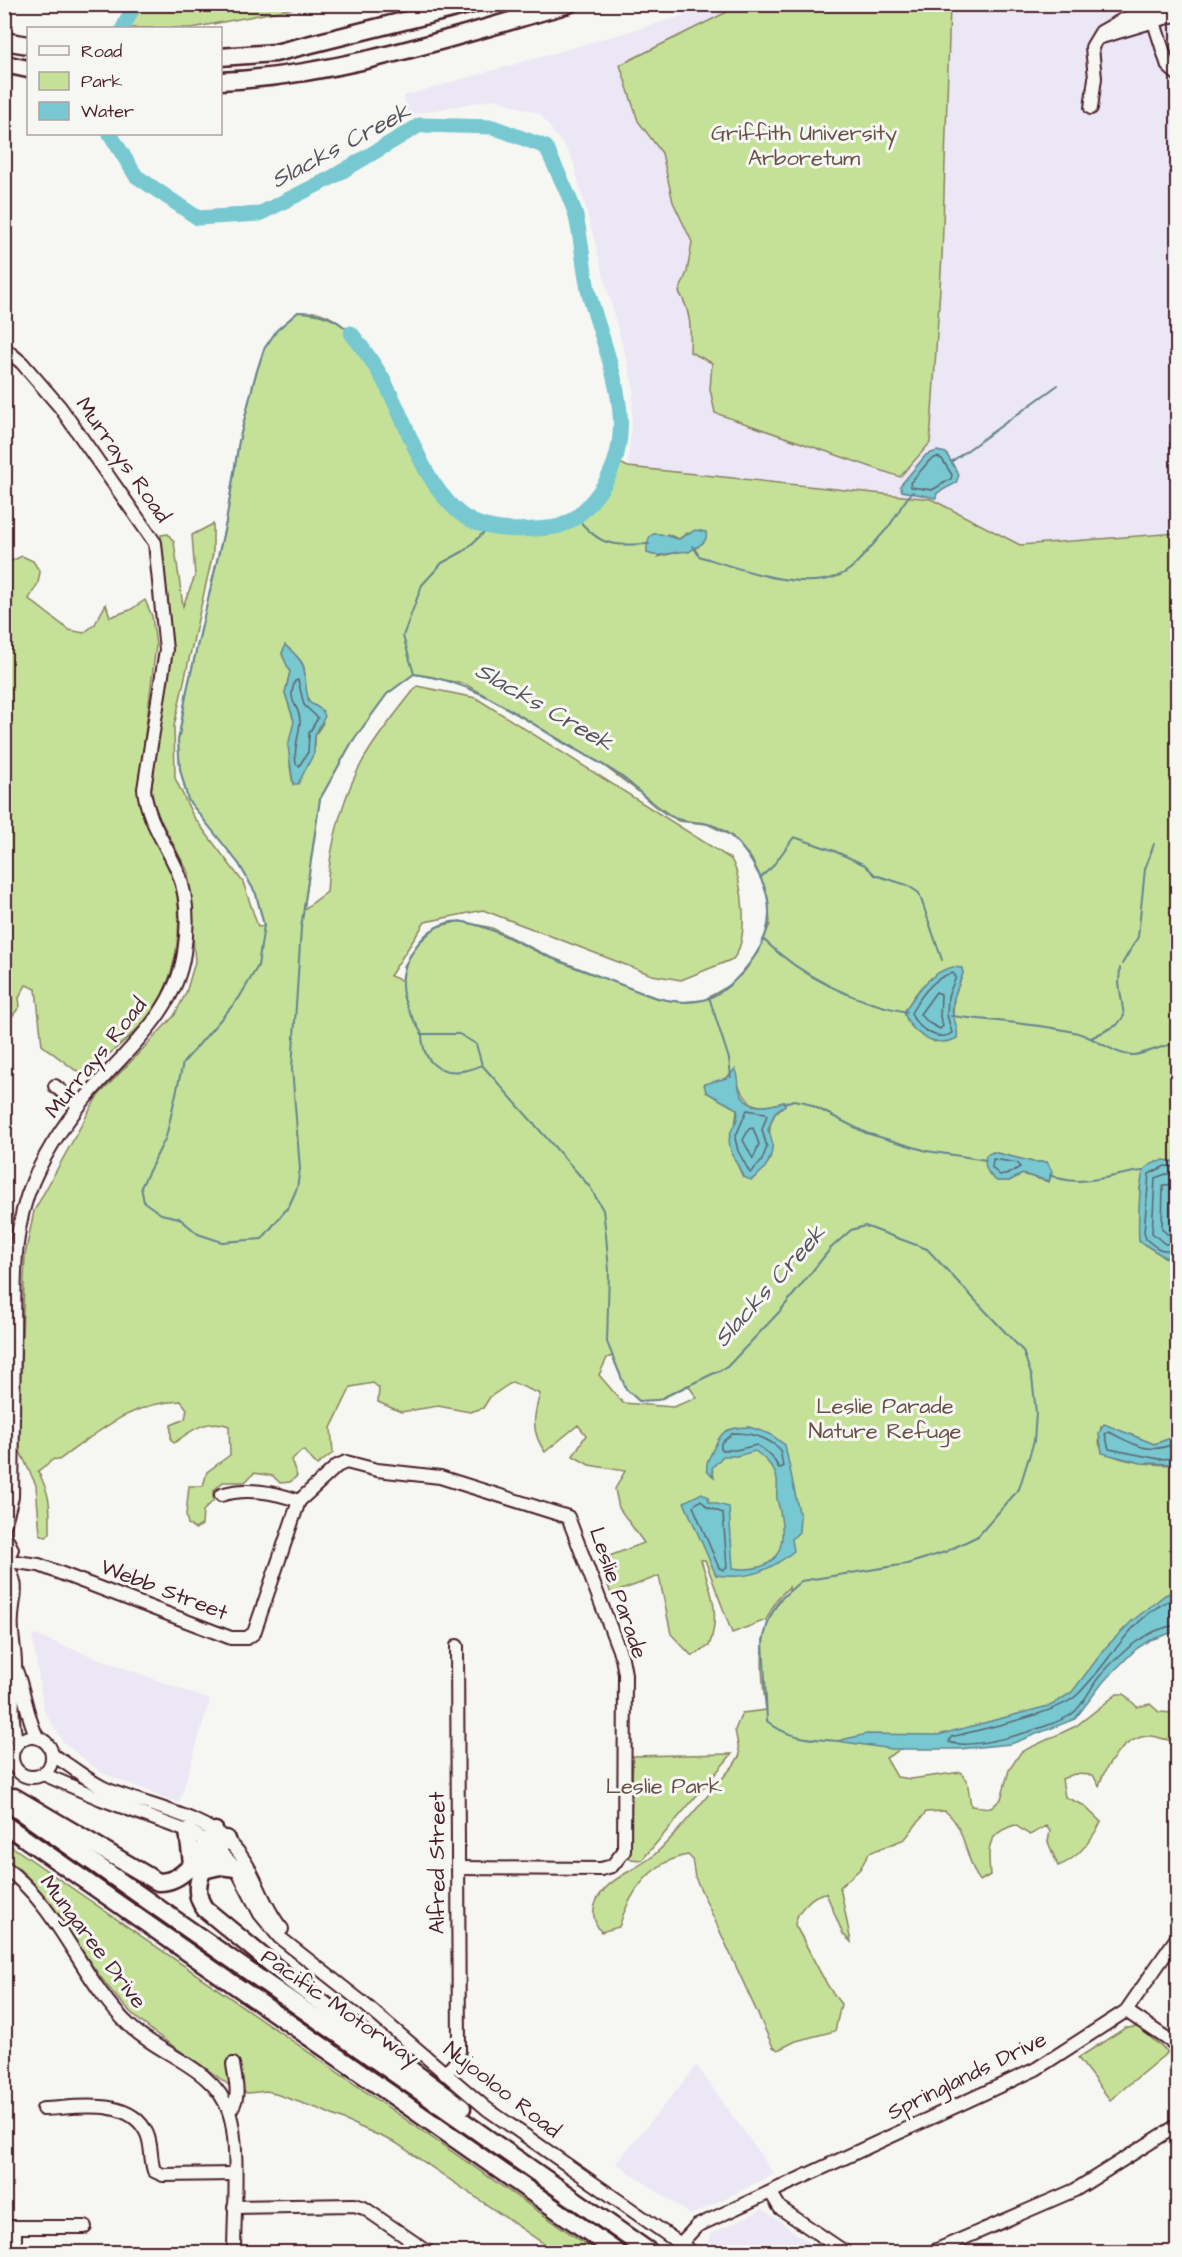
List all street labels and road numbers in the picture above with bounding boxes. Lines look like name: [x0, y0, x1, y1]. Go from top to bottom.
street label: Murrays Road: [67, 391, 178, 530]
street label: Murrays Road: [38, 991, 155, 1126]
street label: Leslie Parade: [581, 1523, 655, 1663]
street label: Webb Street: [96, 1552, 232, 1629]
street label: Alfred Street: [422, 1792, 453, 1934]
street label: Mungaree Drive: [31, 1869, 154, 2016]
street label: Pacific Motorway: [254, 1942, 425, 2075]
street label: Springlands Drive: [882, 2024, 1053, 2129]
street label: Nujooloo Road: [437, 2034, 567, 2146]

